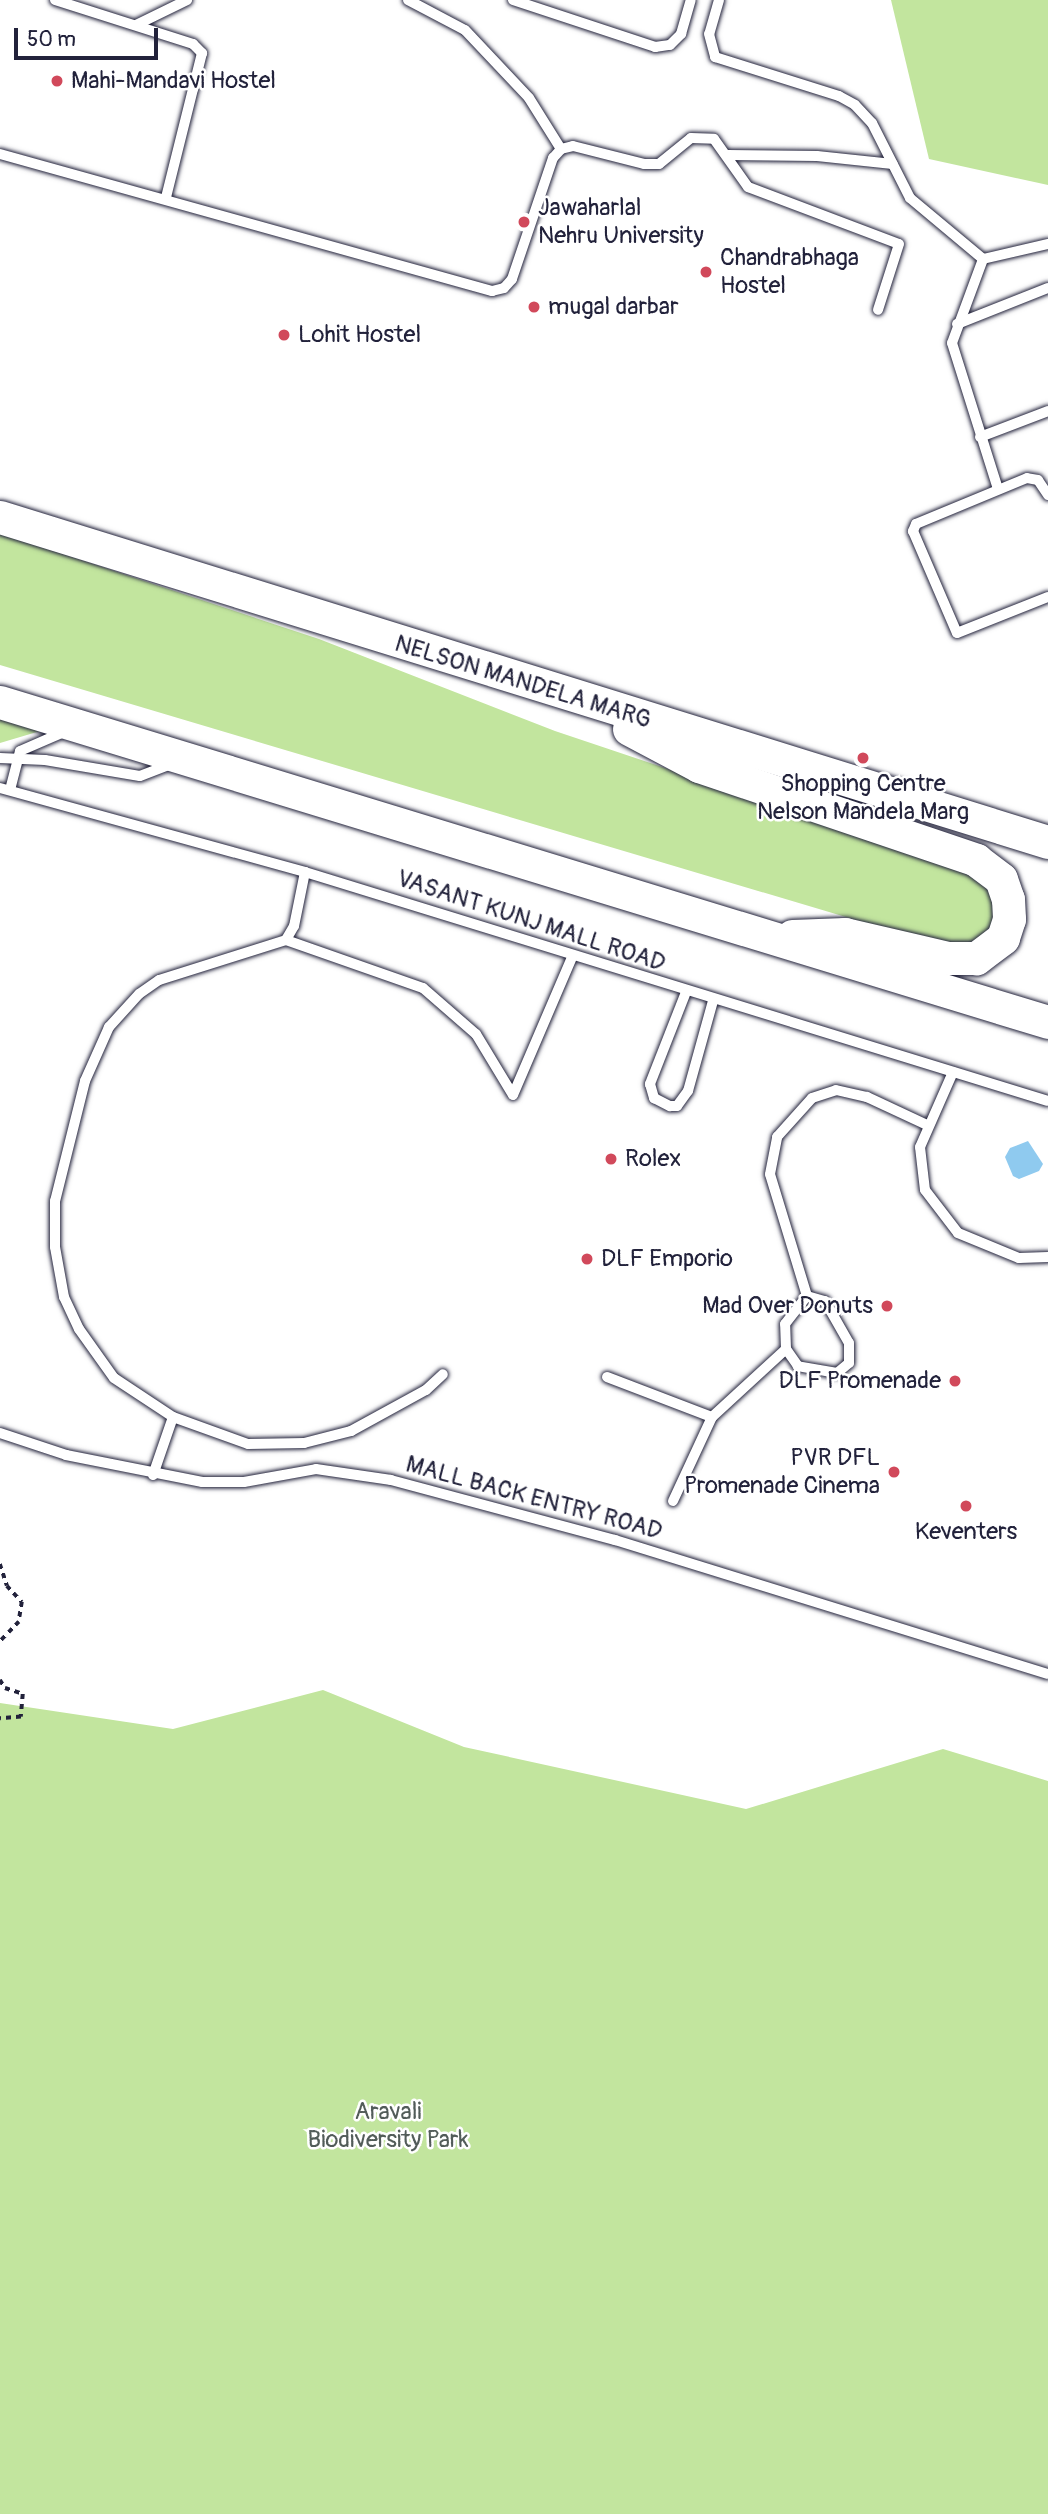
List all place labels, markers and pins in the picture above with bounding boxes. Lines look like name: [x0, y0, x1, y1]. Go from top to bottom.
place label: Mahi-Mandavi Hostel: [71, 67, 276, 95]
marker: Mahi-Mandavi Hostel: [49, 73, 65, 89]
place label: Jawaharlal Nehru University: [538, 194, 704, 250]
marker: Jawaharlal Nehru University: [516, 214, 532, 230]
place label: Chandrabhaga Hostel: [720, 244, 859, 300]
marker: Chandrabhaga Hostel: [698, 264, 714, 280]
place label: mugal darbar: [548, 293, 679, 321]
marker: mugal darbar: [526, 299, 542, 315]
place label: Lohit Hostel: [298, 321, 421, 349]
marker: Lohit Hostel: [276, 327, 292, 343]
marker: Shopping Centre Nelson Mandela Marg: [855, 750, 871, 766]
place label: Shopping Centre Nelson Mandela Marg: [757, 770, 969, 826]
place label: Rolex: [625, 1145, 681, 1173]
marker: Rolex: [603, 1151, 619, 1167]
place label: DLF Emporio: [601, 1245, 733, 1273]
marker: DLF Emporio: [579, 1251, 595, 1267]
place label: Mad Over Donuts: [702, 1292, 873, 1320]
marker: Mad Over Donuts: [879, 1298, 895, 1314]
place label: DLF Promenade: [778, 1367, 941, 1395]
marker: DLF Promenade: [947, 1373, 963, 1389]
place label: PVR DFL Promenade Cinema: [684, 1444, 880, 1500]
marker: PVR DFL Promenade Cinema: [886, 1464, 902, 1480]
marker: Keventers: [958, 1498, 974, 1514]
place label: Keventers: [915, 1518, 1017, 1546]

